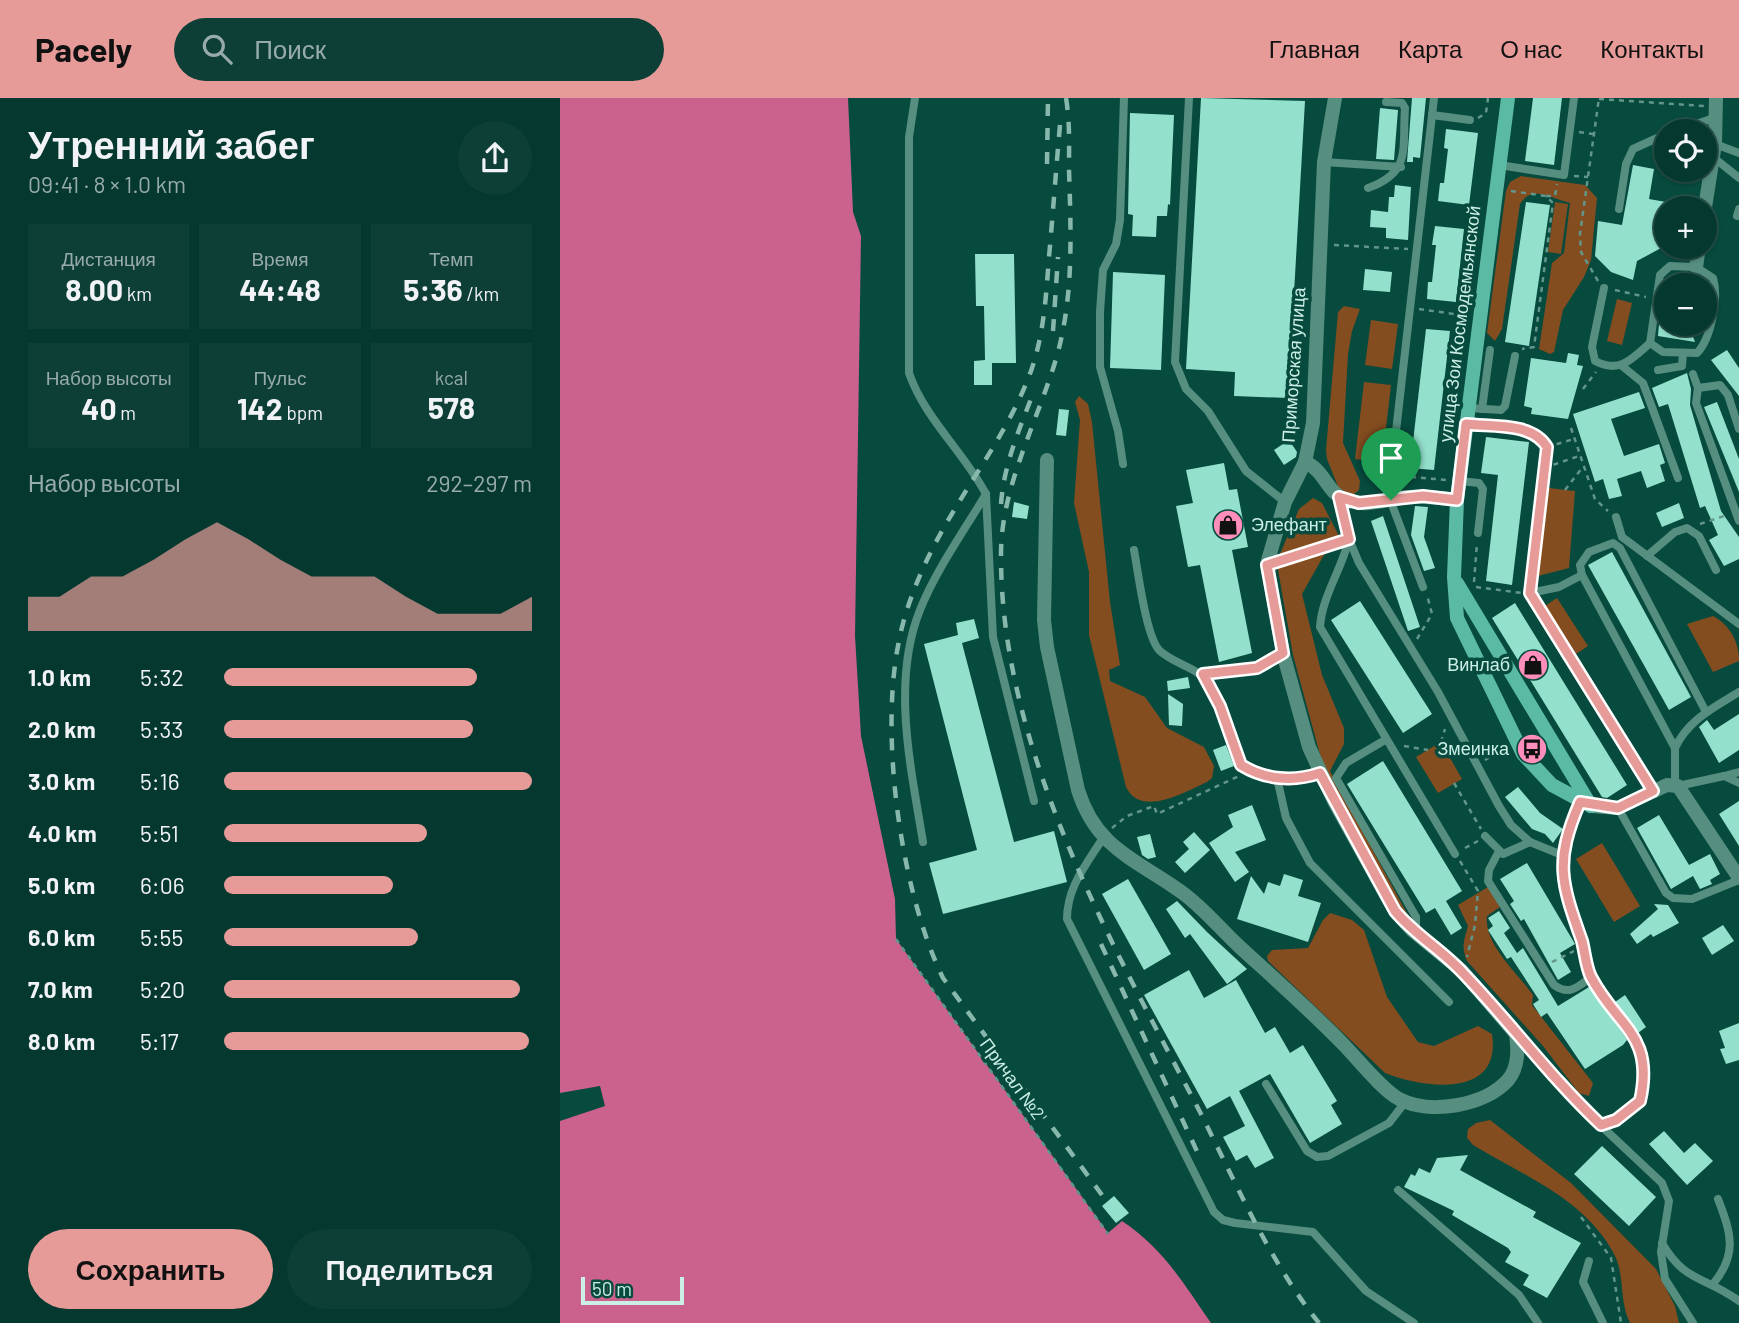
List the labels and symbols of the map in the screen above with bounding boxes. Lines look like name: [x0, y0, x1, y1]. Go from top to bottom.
street label: улица Зои Космодемьянской: [1434, 204, 1484, 443]
street label: Приморская улица: [1277, 286, 1309, 443]
pin: [1361, 428, 1421, 500]
shop icon: Элефант: [1211, 508, 1245, 542]
place label: Элефант: [1251, 513, 1327, 535]
shop icon: Винлаб: [1516, 648, 1550, 682]
place label: Винлаб: [1447, 653, 1510, 675]
bus stop icon: Змеинка: [1515, 732, 1549, 766]
place label: Змеинка: [1437, 737, 1510, 759]
street label: Причал №2: [976, 1033, 1050, 1123]
scale bar: [581, 1274, 684, 1306]

